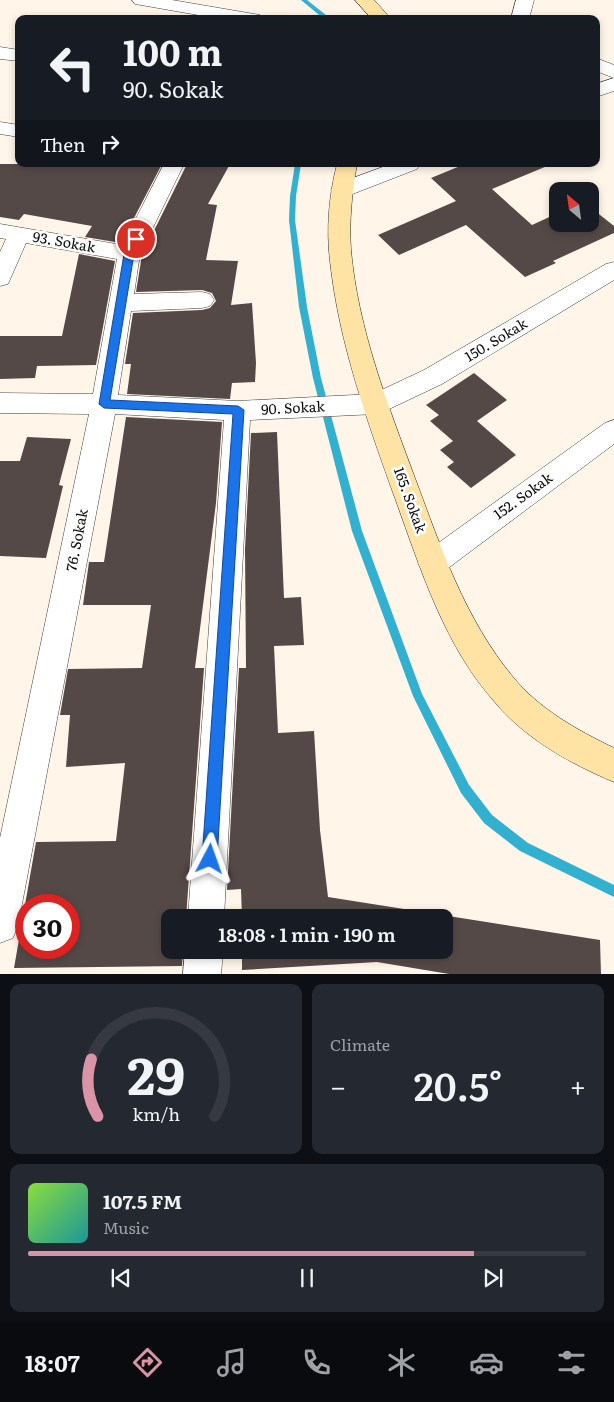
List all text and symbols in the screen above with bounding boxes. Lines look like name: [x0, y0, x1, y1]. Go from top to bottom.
text: 100 m: [123, 25, 223, 77]
icon: left: [40, 35, 105, 100]
text: 90. Sokak: [123, 72, 223, 105]
text: Then: [40, 130, 86, 158]
icon: right: [96, 130, 124, 158]
north arrow: [549, 182, 599, 232]
map controls: [549, 182, 599, 232]
pin: [115, 218, 157, 260]
icon: arrive: [122, 225, 150, 253]
street label: 93. Sokak: [31, 226, 98, 256]
street label: 150. Sokak: [461, 312, 531, 366]
street label: 90. Sokak: [261, 395, 326, 419]
street label: 165. Sokak: [390, 464, 432, 536]
street label: 152. Sokak: [489, 467, 556, 523]
street label: 76. Sokak: [60, 506, 92, 573]
position arrow: [183, 832, 235, 884]
speed limit sign: 30: [15, 894, 80, 959]
text: 18:08 · 1 min · 190 m: [218, 920, 396, 948]
text: Climate: [330, 1032, 390, 1056]
text: 29: [127, 1034, 185, 1111]
text: 20.5°: [414, 1056, 502, 1113]
text: −: [330, 1064, 346, 1106]
text: +: [570, 1064, 586, 1106]
text: km/h: [132, 1100, 180, 1127]
text: 107.5 FM: [103, 1187, 182, 1215]
text: Music: [103, 1215, 149, 1239]
icon: previous: [107, 1264, 135, 1292]
icon: pause: [293, 1264, 321, 1292]
icon: next: [479, 1264, 507, 1292]
icon: directions: [130, 1345, 165, 1380]
icon: music: [214, 1345, 249, 1380]
icon: phone: [299, 1345, 334, 1380]
icon: climate: [384, 1345, 419, 1380]
icon: car: [469, 1345, 504, 1380]
icon: filters: [554, 1345, 589, 1380]
text: 18:07: [25, 1346, 80, 1379]

